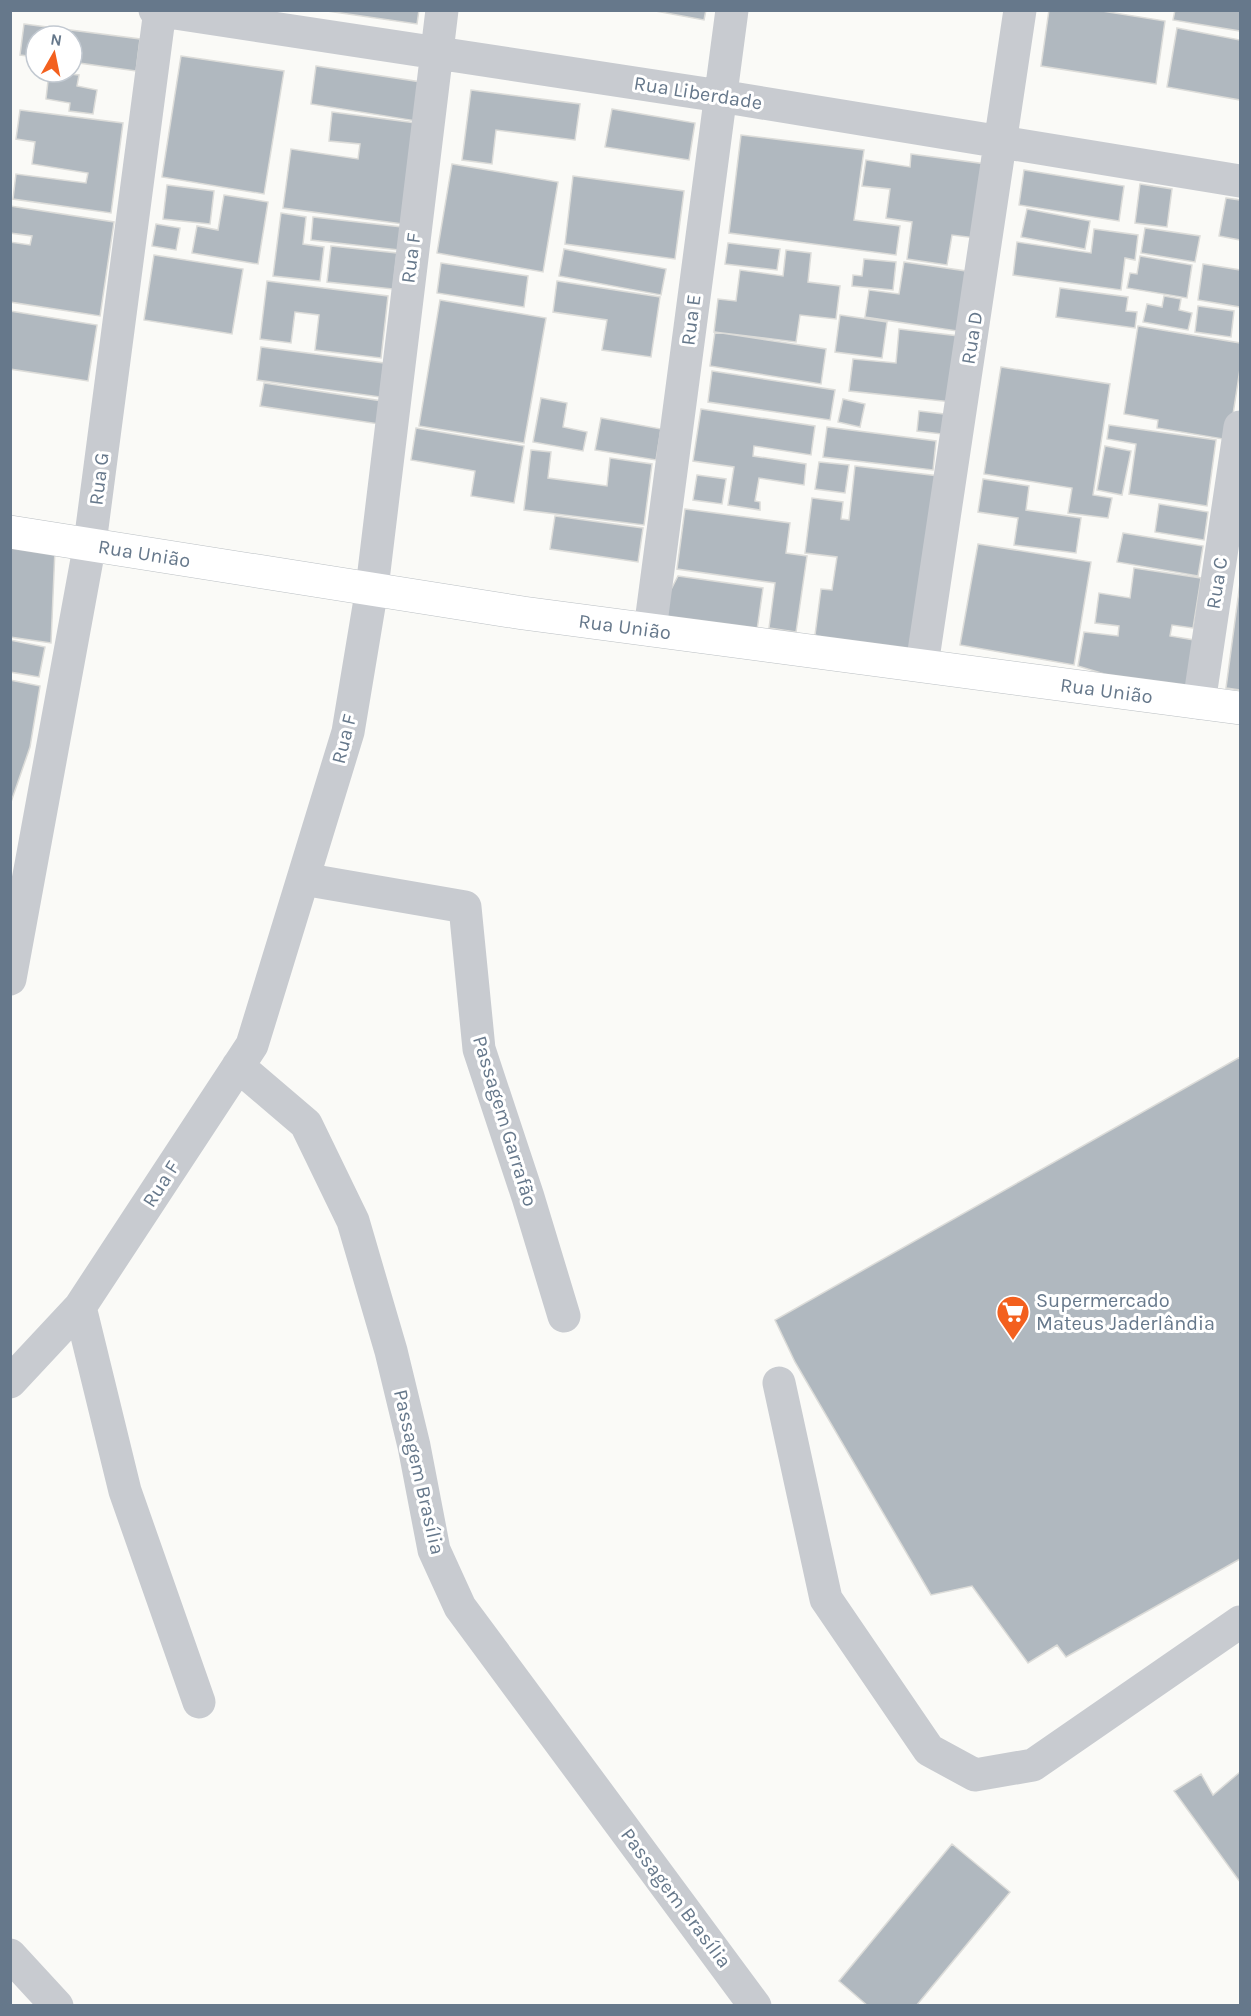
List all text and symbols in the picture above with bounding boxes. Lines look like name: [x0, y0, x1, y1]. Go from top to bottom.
north arrow: [24, 24, 84, 84]
text: N: [49, 29, 63, 50]
street label: Rua Liberdade: [632, 71, 764, 115]
street label: Rua F: [397, 231, 425, 285]
street label: Rua E: [676, 293, 706, 347]
street label: Rua D: [956, 310, 988, 366]
street label: Rua G: [84, 451, 114, 507]
street label: Rua União: [97, 535, 192, 572]
street label: Rua C: [1202, 555, 1232, 611]
street label: Rua União: [577, 609, 672, 644]
street label: Rua União: [1059, 673, 1154, 708]
street label: Rua F: [327, 712, 361, 766]
street label: Passagem Garrafão: [468, 1033, 542, 1209]
street label: Rua F: [138, 1157, 184, 1211]
place label: Supermercado Mateus Jaderlândia: [1036, 1289, 1215, 1335]
supermarket icon: Supermercado Mateus Jaderlândia: [995, 1294, 1031, 1341]
street label: Passagem Brasília: [389, 1387, 449, 1557]
street label: Passagem Brasília: [616, 1824, 736, 1972]

